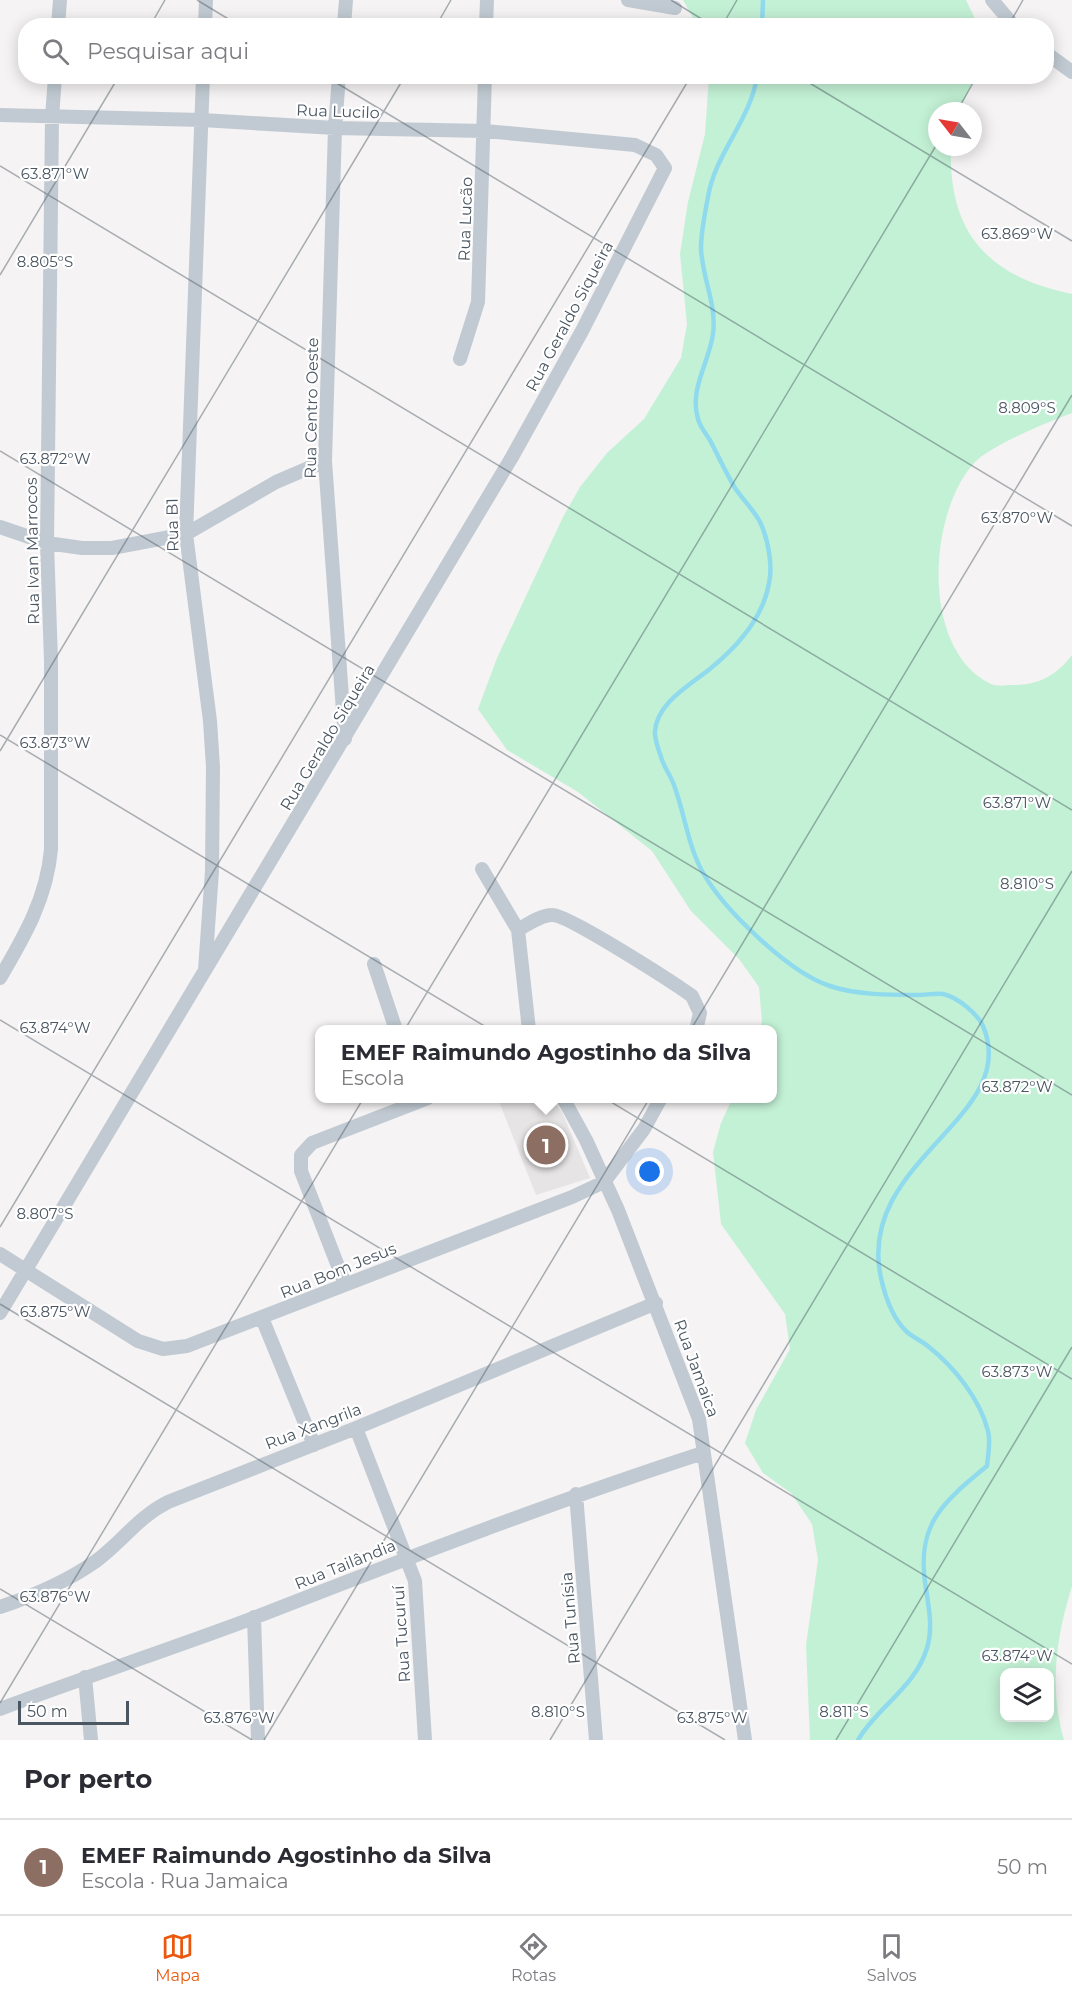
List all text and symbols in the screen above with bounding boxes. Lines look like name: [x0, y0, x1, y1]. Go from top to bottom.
search box: [18, 18, 1054, 84]
icon: search: [39, 35, 72, 68]
text: Pesquisar aqui: [87, 38, 249, 65]
street label: Rua Lucilo: [296, 101, 380, 122]
north arrow: [928, 102, 982, 156]
text: 63.871°W: [21, 164, 89, 183]
street label: Rua Lucão: [455, 176, 476, 262]
text: 63.869°W: [981, 224, 1053, 243]
street label: Rua Geraldo Siqueira: [522, 238, 617, 395]
text: 8.805°S: [17, 252, 73, 271]
street label: Rua Centro Oeste: [301, 337, 322, 479]
text: 8.809°S: [998, 398, 1056, 417]
text: 63.872°W: [19, 449, 91, 468]
street label: Rua Ivan Marrocos: [22, 477, 43, 625]
street label: Rua B1: [163, 498, 182, 552]
text: 63.870°W: [981, 508, 1054, 527]
street label: Rua Geraldo Siqueira: [276, 661, 379, 814]
text: 63.873°W: [20, 733, 91, 752]
text: 63.871°W: [983, 793, 1051, 812]
text: 8.810°S: [1000, 874, 1054, 893]
text: 63.874°W: [19, 1018, 91, 1037]
popup: [315, 1025, 777, 1103]
text: EMEF Raimundo Agostinho da Silva: [341, 1039, 751, 1066]
text: Escola: [341, 1066, 405, 1090]
text: 63.872°W: [981, 1077, 1053, 1096]
pin: 1: [526, 1122, 566, 1168]
your location: [635, 1157, 664, 1186]
text: 8.807°S: [16, 1204, 74, 1223]
street label: Rua Bom Jesus: [277, 1238, 399, 1302]
text: 63.875°W: [20, 1302, 91, 1321]
street label: Rua Jamaica: [670, 1317, 723, 1420]
text: 63.873°W: [982, 1362, 1053, 1381]
street label: Rua Xangrila: [262, 1399, 364, 1454]
street label: Rua Tailândia: [292, 1536, 399, 1593]
street label: Rua Tunísia: [557, 1571, 584, 1665]
street label: Rua Tucuruí: [389, 1584, 414, 1683]
text: 63.876°W: [19, 1587, 91, 1606]
text: 63.874°W: [981, 1646, 1053, 1665]
map controls: [1000, 1668, 1054, 1722]
button: layers: [1000, 1668, 1054, 1722]
scale bar: [18, 1698, 129, 1726]
text: 50 m: [27, 1702, 68, 1721]
text: 8.810°S: [531, 1702, 585, 1721]
text: 8.811°S: [819, 1702, 869, 1721]
text: 63.876°W: [203, 1708, 275, 1727]
text: 63.875°W: [677, 1708, 748, 1727]
text: Por perto: [24, 1763, 152, 1795]
text: EMEF Raimundo Agostinho da Silva: [81, 1842, 492, 1869]
text: 1: [40, 1855, 47, 1879]
text: 50 m: [997, 1855, 1048, 1879]
text: Escola · Rua Jamaica: [81, 1869, 289, 1893]
tab: Mapa: [155, 1930, 200, 1985]
tab: Rotas: [511, 1930, 556, 1985]
tab: Salvos: [867, 1930, 917, 1985]

